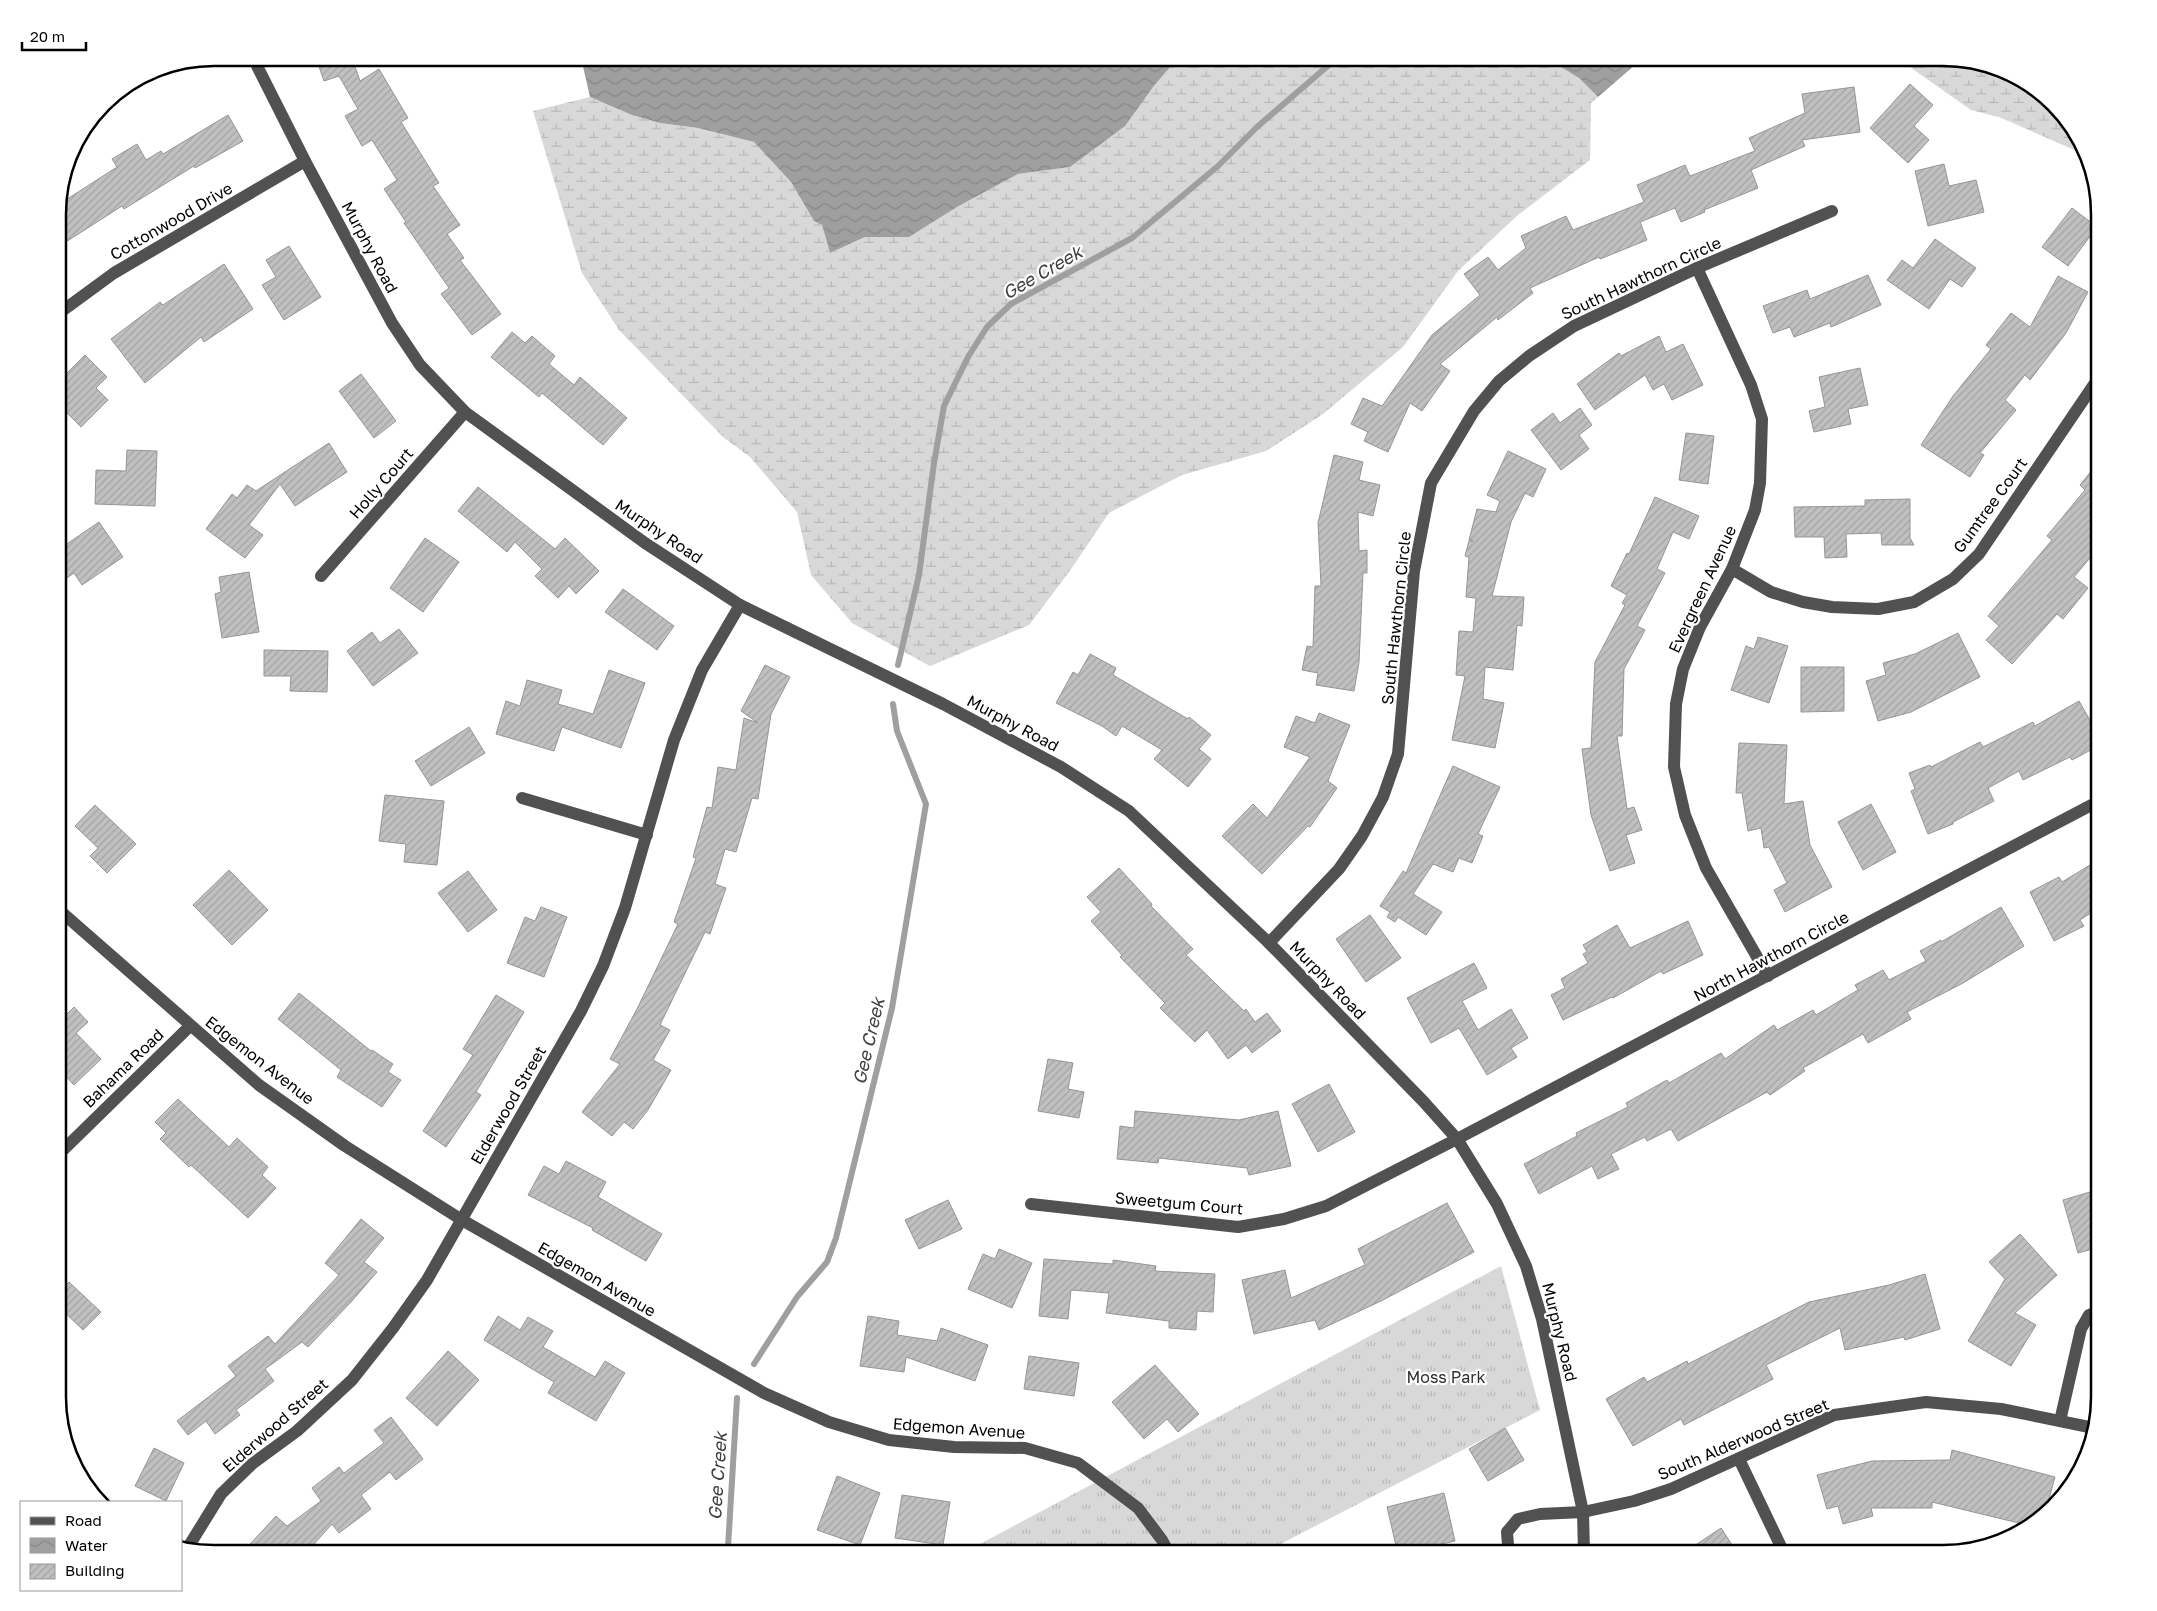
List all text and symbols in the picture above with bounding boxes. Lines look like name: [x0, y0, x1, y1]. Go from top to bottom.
scale bar: [22, 20, 86, 52]
text: 20 m: [30, 27, 65, 45]
street label: Cottonwood Drive: [106, 178, 236, 264]
street label: Murphy Road: [337, 198, 403, 296]
street label: South Hawthorn Circle: [1558, 232, 1724, 324]
water label: Gee Creek: [998, 240, 1087, 304]
street label: Holly Court: [345, 443, 417, 523]
street label: Gumtree Court: [1949, 453, 2031, 557]
street label: Murphy Road: [611, 494, 707, 568]
street label: Evergreen Avenue: [1664, 522, 1740, 656]
street label: South Hawthorn Circle: [1377, 530, 1415, 706]
street label: Murphy Road: [964, 690, 1062, 756]
street label: North Hawthorn Circle: [1690, 907, 1852, 1005]
street label: Murphy Road: [1286, 937, 1370, 1023]
water label: Gee Creek: [847, 994, 889, 1086]
street label: Edgemon Avenue: [202, 1011, 318, 1109]
street label: Bahama Road: [78, 1024, 168, 1112]
street label: Elderwood Street: [466, 1042, 550, 1168]
street label: Sweetgum Court: [1114, 1187, 1244, 1219]
street label: Edgemon Avenue: [535, 1237, 659, 1321]
street label: Murphy Road: [1538, 1280, 1582, 1384]
park label: Moss Park: [1407, 1367, 1485, 1387]
street label: Elderwood Street: [218, 1374, 332, 1476]
street label: South Alderwood Street: [1654, 1394, 1832, 1484]
street label: Edgemon Avenue: [892, 1413, 1026, 1443]
water label: Gee Creek: [703, 1429, 731, 1521]
legend: [20, 1501, 182, 1591]
text: Road: [65, 1511, 102, 1529]
text: Water: [65, 1536, 108, 1554]
text: Building: [65, 1561, 125, 1579]

